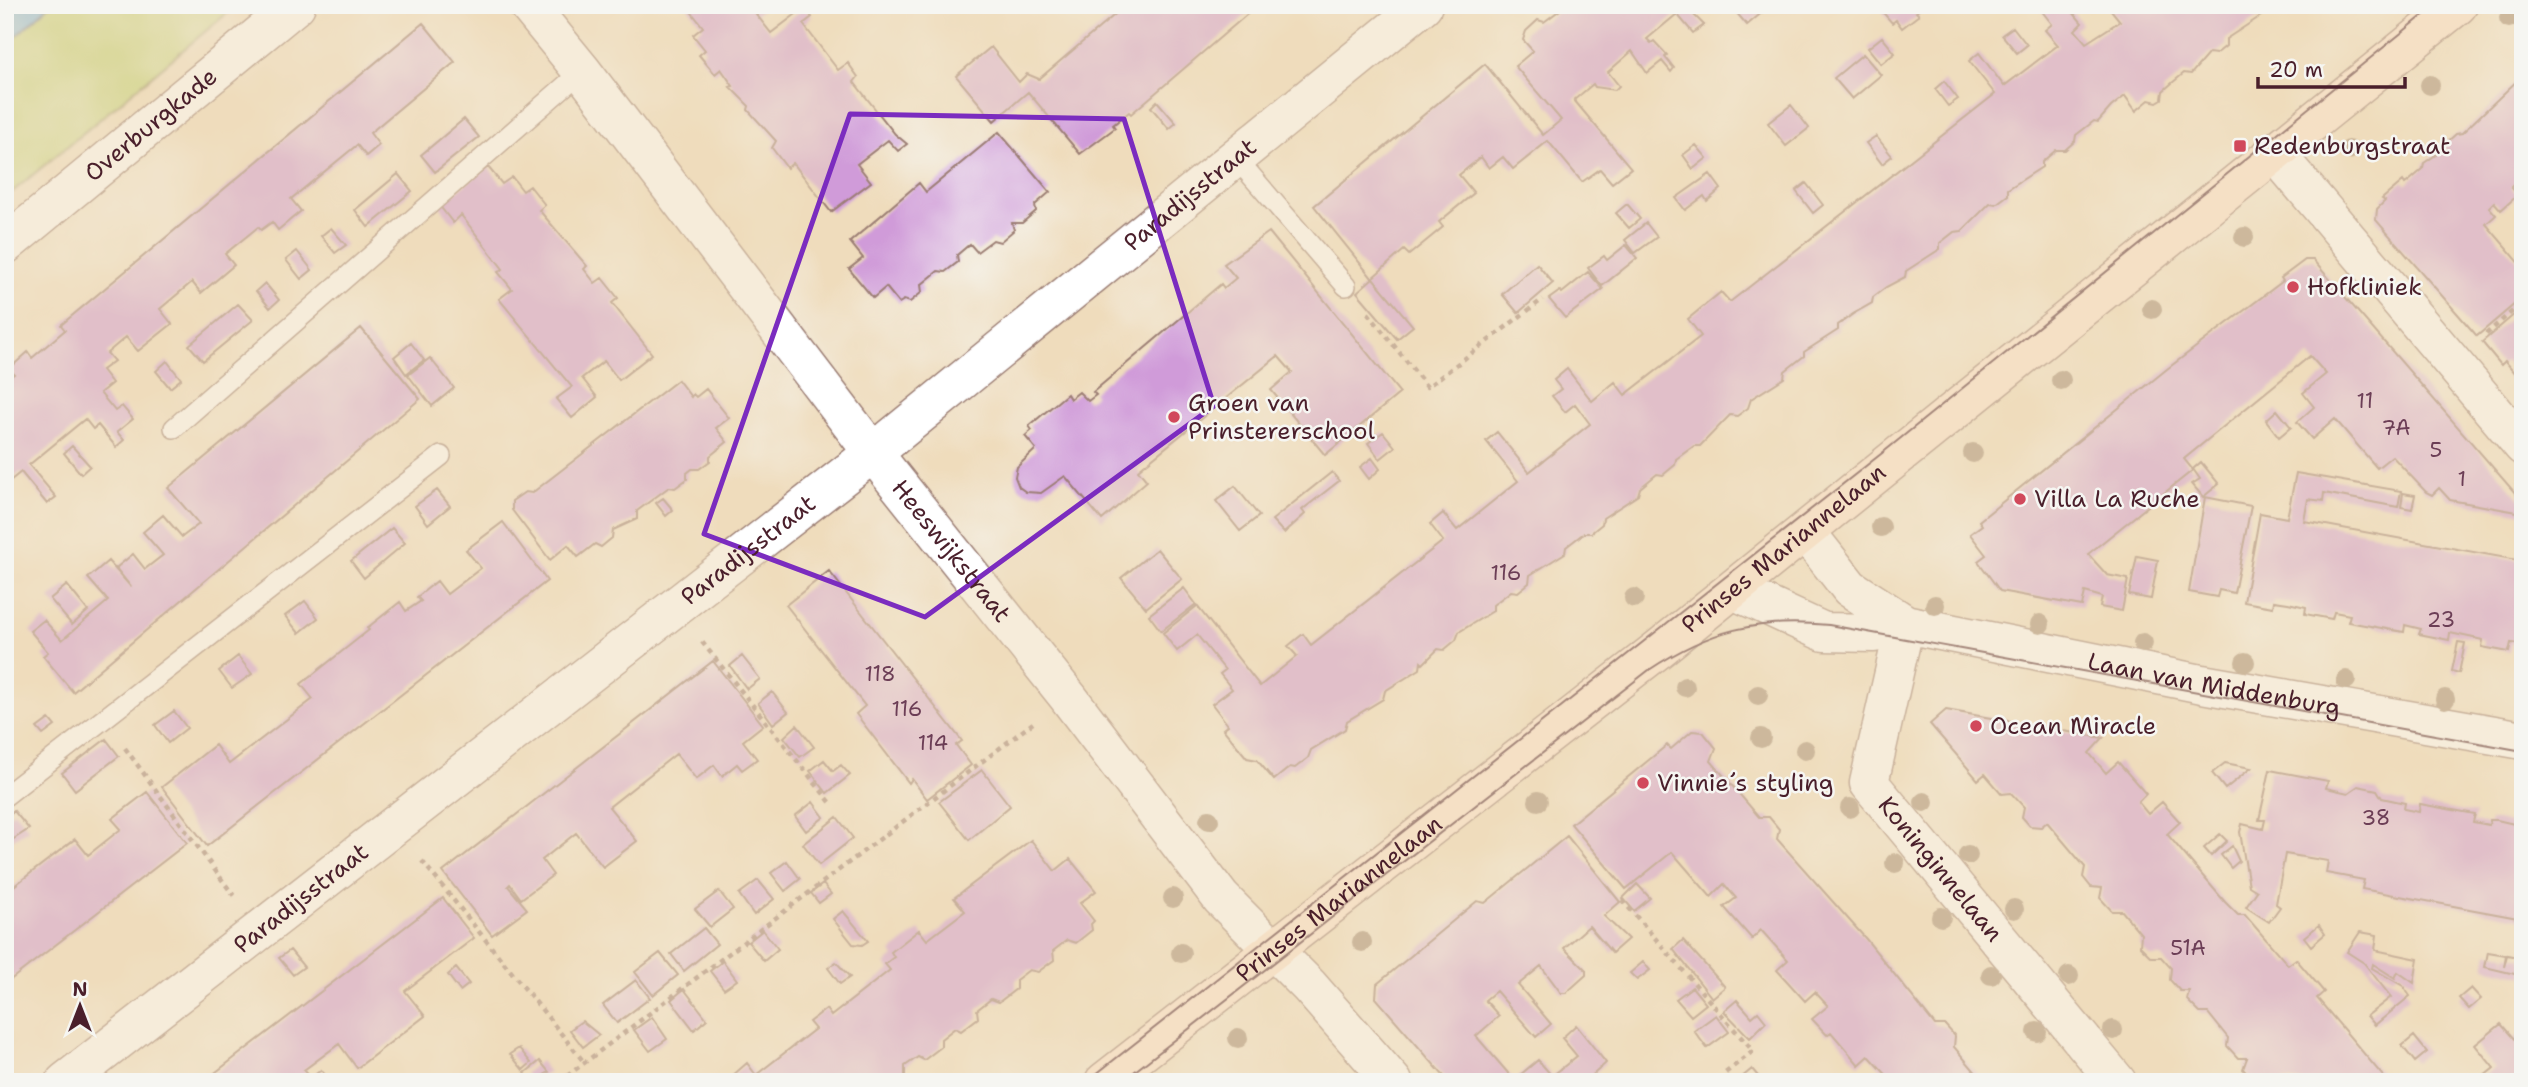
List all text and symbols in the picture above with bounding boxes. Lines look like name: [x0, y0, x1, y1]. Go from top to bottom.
scale bar: [2258, 46, 2406, 90]
text: 20 m: [2269, 56, 2323, 84]
street label: Overburgkade: [78, 61, 224, 189]
place label: Redenburgstraat: [2254, 130, 2450, 162]
street label: Paradijsstraat: [1117, 131, 1263, 258]
marker: Redenburgstraat: [2232, 138, 2248, 154]
place label: Hofkliniek: [2307, 271, 2422, 303]
marker: Hofkliniek: [2285, 279, 2301, 295]
place label: Groen van Prinstererschool: [1188, 387, 1376, 447]
house number: 11: [2357, 387, 2373, 415]
marker: Groen van Prinstererschool: [1166, 409, 1182, 425]
house number: 7A: [2381, 414, 2411, 442]
house number: 5: [2430, 436, 2442, 464]
street label: Prinses Mariannelaan: [1675, 456, 1892, 641]
house number: 1: [2458, 465, 2466, 493]
street label: Heeswijkstraat: [885, 473, 1018, 629]
place label: Villa La Ruche: [2034, 483, 2200, 515]
street label: Paradijsstraat: [674, 487, 822, 613]
marker: Villa La Ruche: [2012, 491, 2028, 507]
house number: 116: [1491, 559, 1521, 587]
house number: 23: [2427, 606, 2455, 634]
street label: Laan van Middenburg: [2085, 645, 2343, 724]
house number: 118: [864, 660, 896, 688]
house number: 116: [892, 695, 922, 723]
place label: Ocean Miracle: [1990, 710, 2156, 742]
marker: Ocean Miracle: [1968, 718, 1984, 734]
house number: 114: [918, 729, 948, 757]
place label: Vinnie´s styling: [1657, 767, 1833, 799]
marker: Vinnie´s styling: [1635, 775, 1651, 791]
street label: Koninginnelaan: [1871, 790, 2010, 949]
house number: 38: [2362, 804, 2390, 832]
street label: Prinses Mariannelaan: [1229, 808, 1449, 989]
street label: Paradijsstraat: [227, 836, 375, 961]
house number: 51A: [2170, 934, 2206, 962]
north arrow: [46, 972, 116, 1042]
text: N: [72, 977, 88, 1002]

